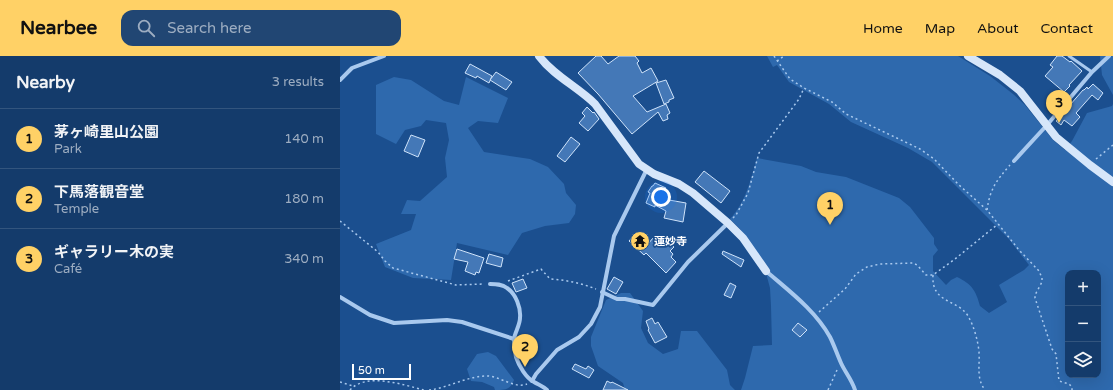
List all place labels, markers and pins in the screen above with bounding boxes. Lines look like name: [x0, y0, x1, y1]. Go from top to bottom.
pin: 3: [1046, 90, 1072, 123]
pin: 1: [817, 192, 843, 225]
temple icon: 蓮妙寺: [629, 230, 651, 252]
place label: 蓮妙寺: [654, 235, 687, 248]
pin: 2: [512, 334, 538, 367]

